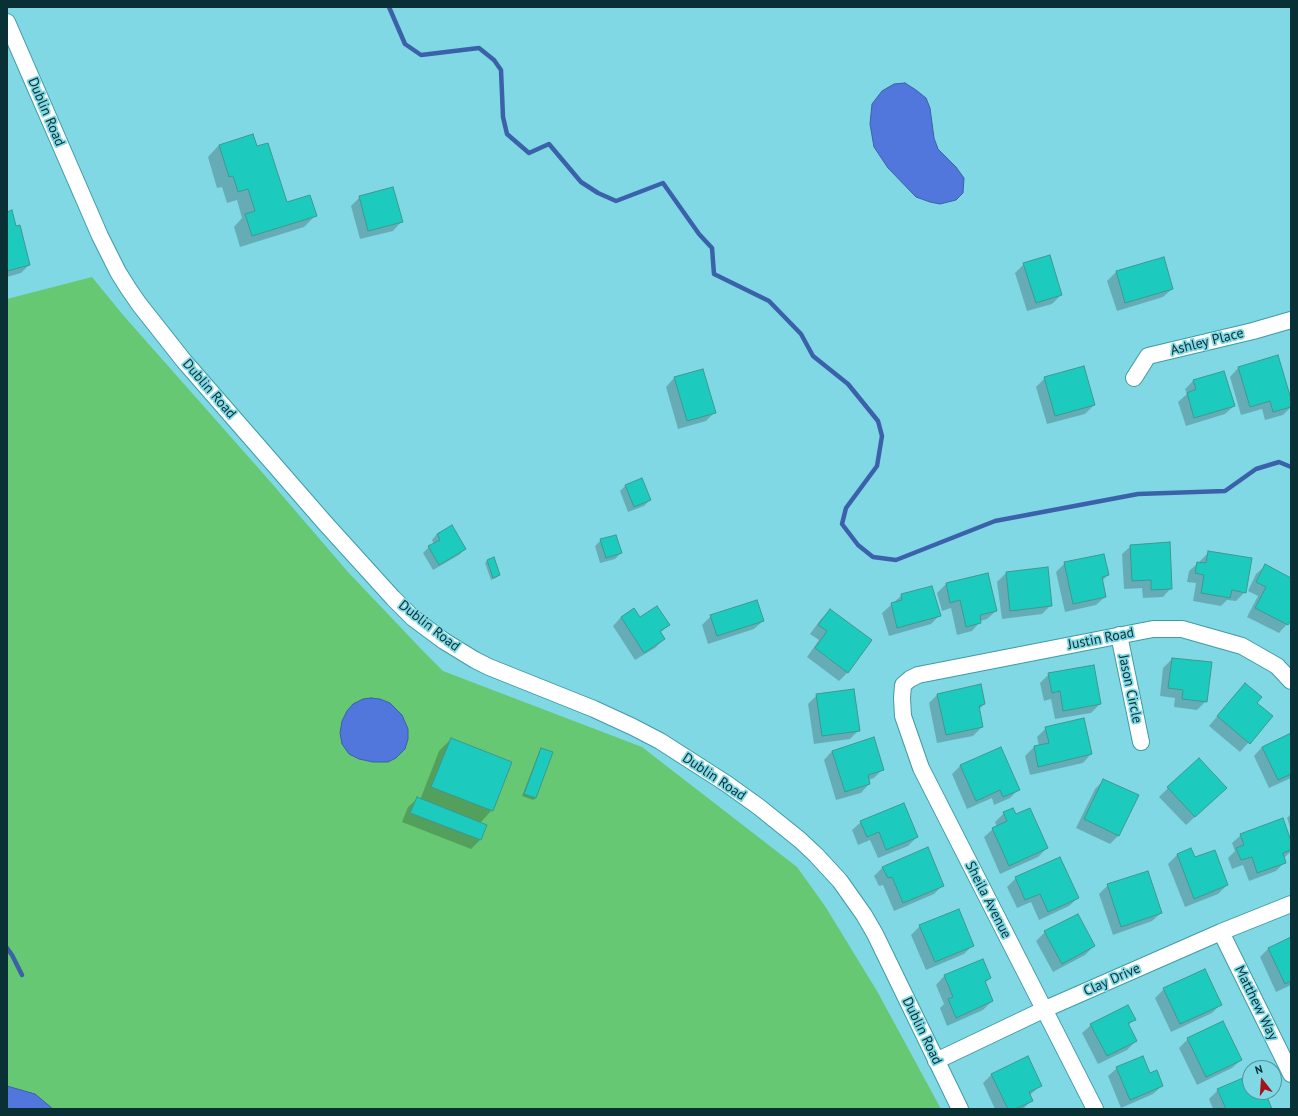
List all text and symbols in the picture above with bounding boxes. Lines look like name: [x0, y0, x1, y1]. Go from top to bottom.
street label: Dublin Road: [24, 75, 68, 149]
street label: Ashley Place: [1169, 325, 1245, 359]
street label: Dublin Road: [179, 356, 239, 422]
street label: Dublin Road: [395, 597, 463, 655]
street label: Justin Road: [1066, 624, 1136, 654]
street label: Jason Circle: [1115, 653, 1145, 725]
street label: Dublin Road: [679, 750, 749, 804]
street label: Sheila Avenue: [961, 859, 1015, 941]
street label: Clay Drive: [1081, 960, 1143, 1000]
street label: Matthew Way: [1231, 963, 1281, 1043]
street label: Dublin Road: [898, 994, 946, 1068]
north arrow: [1242, 1060, 1282, 1100]
text: N: [1253, 1062, 1264, 1077]

